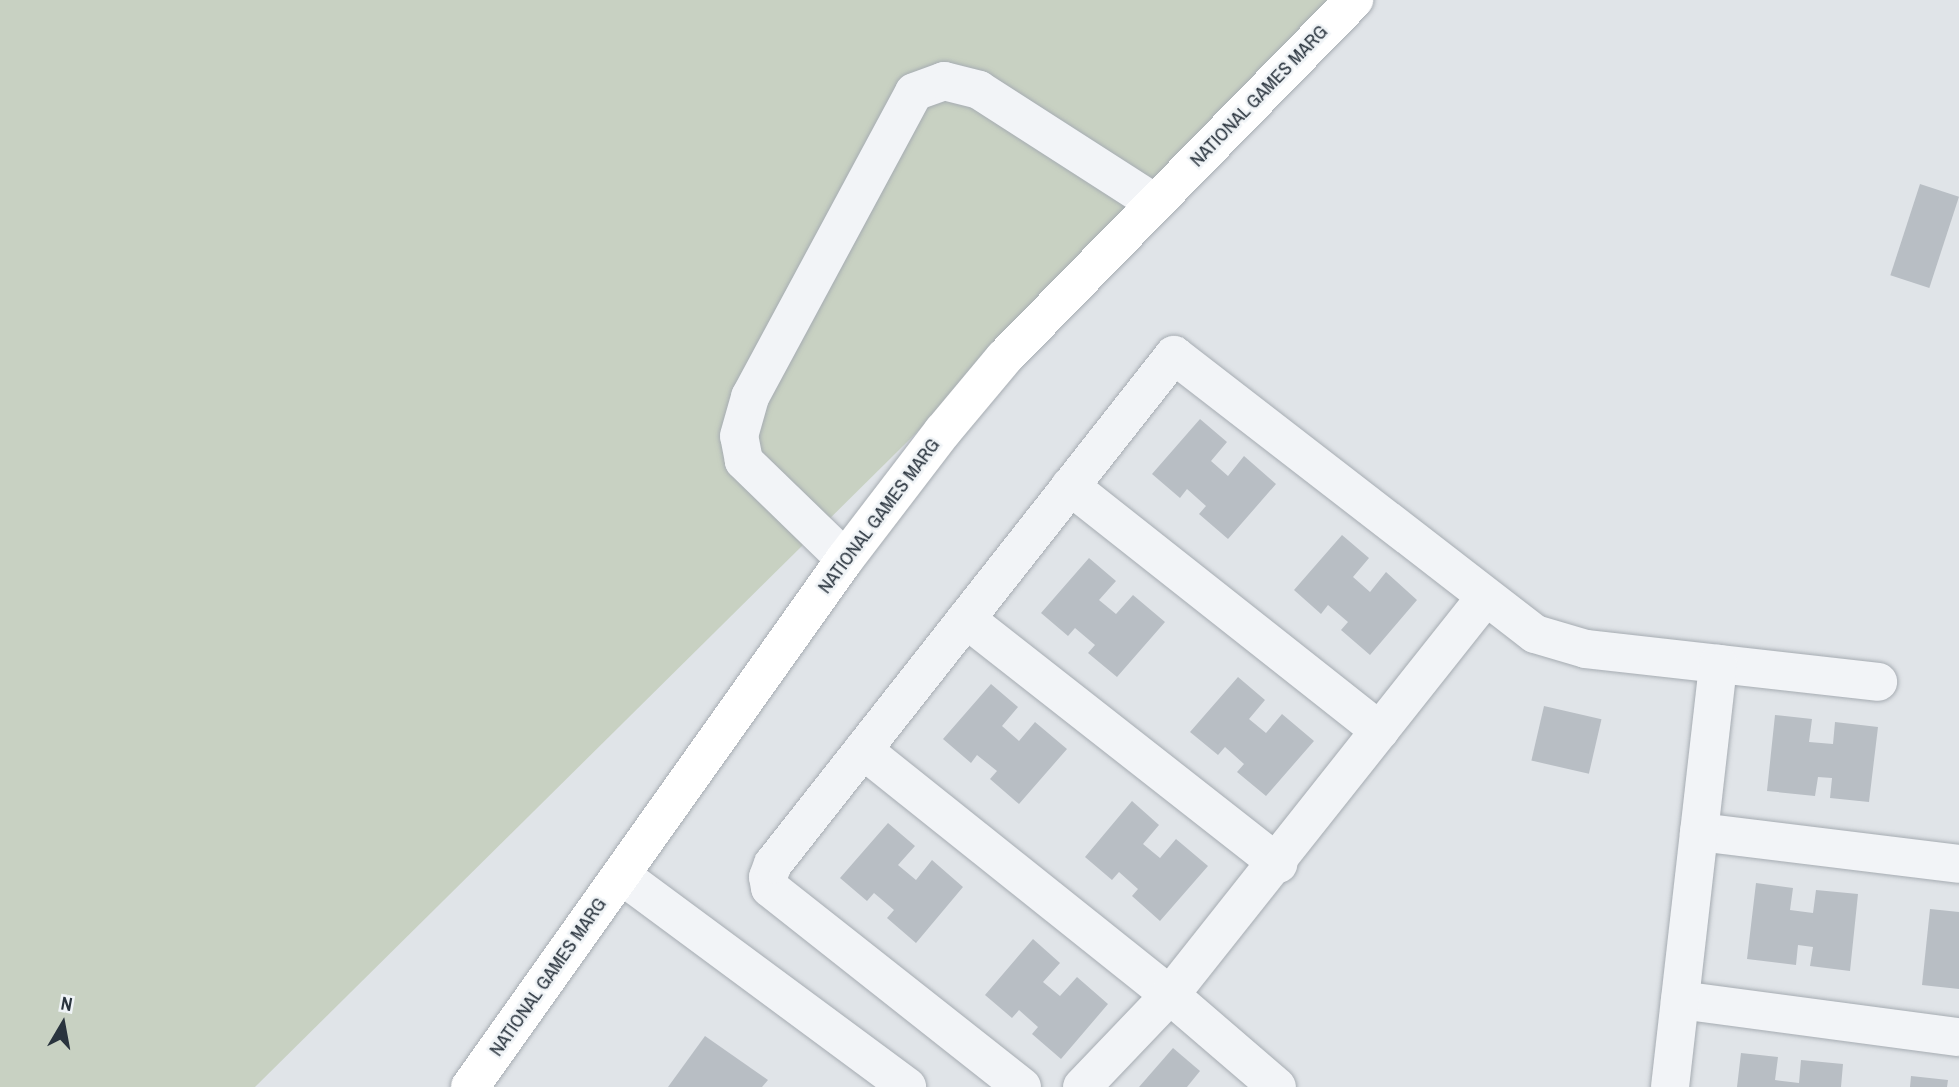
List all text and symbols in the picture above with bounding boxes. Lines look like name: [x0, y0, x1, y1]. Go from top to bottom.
street label: NATIONAL GAMES MARG: [1185, 20, 1333, 172]
street label: NATIONAL GAMES MARG: [813, 434, 945, 598]
street label: NATIONAL GAMES MARG: [485, 893, 611, 1061]
north arrow: [28, 989, 98, 1059]
text: N: [59, 990, 74, 1017]

